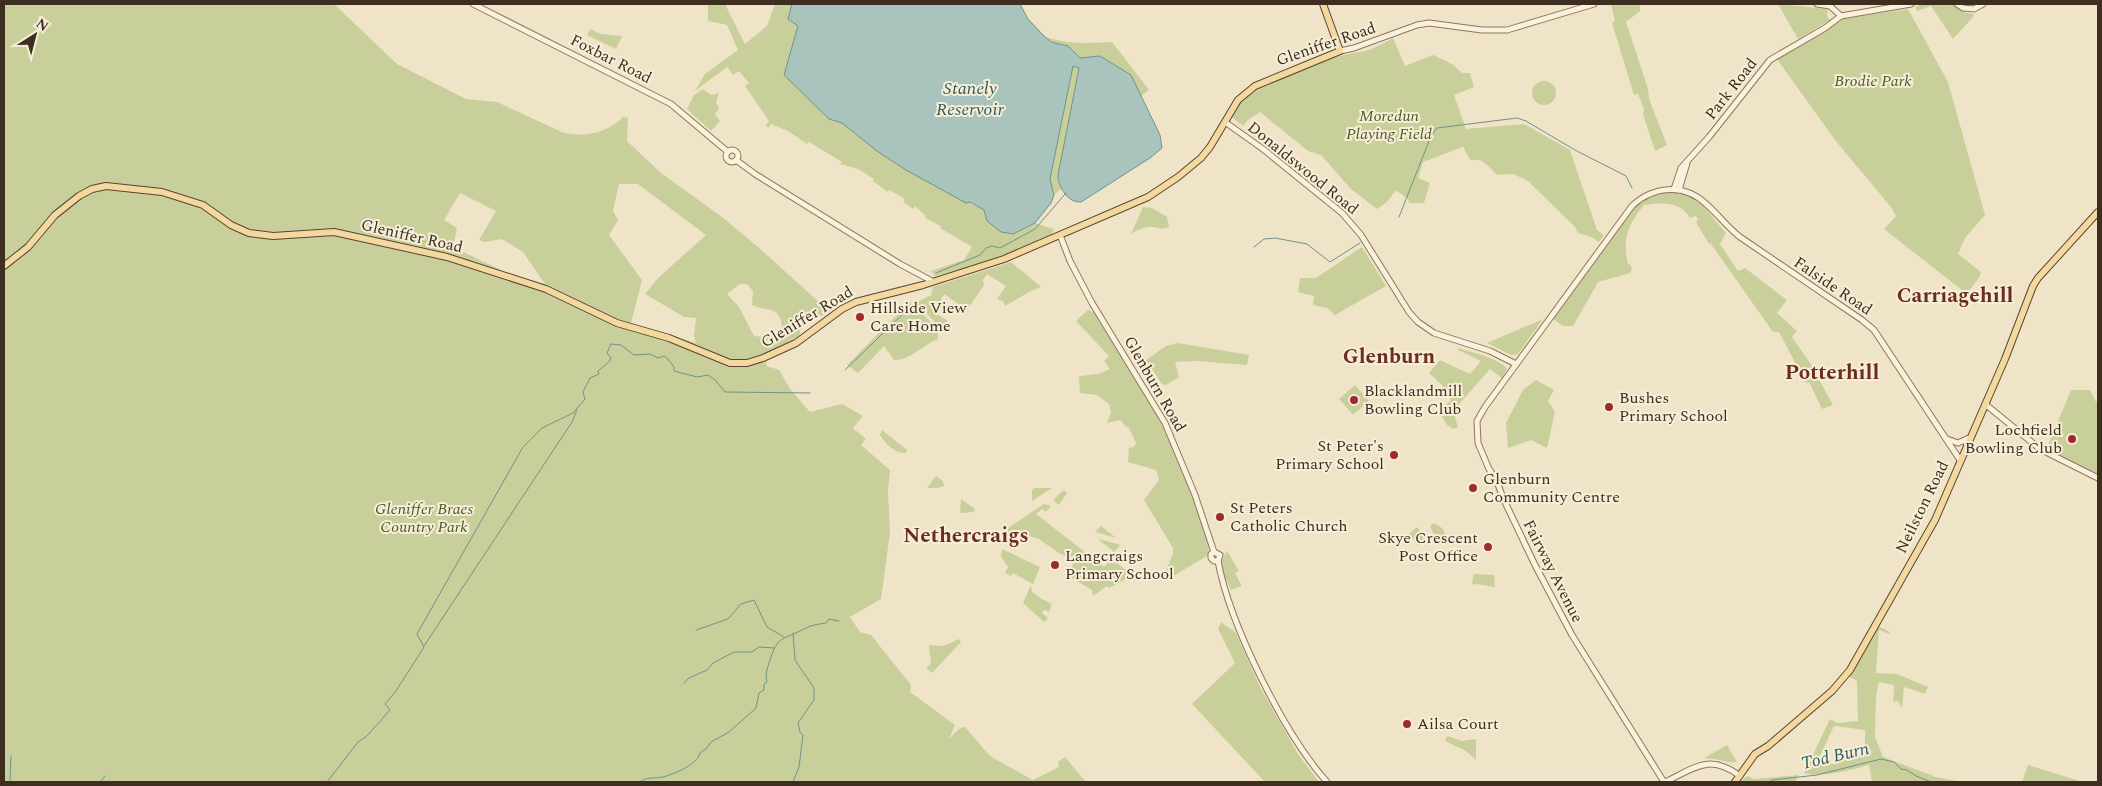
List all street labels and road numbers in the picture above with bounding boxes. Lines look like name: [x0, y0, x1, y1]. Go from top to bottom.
street label: Gleniffer Road: [1273, 16, 1379, 72]
street label: Foxbar Road: [566, 28, 656, 90]
street label: Park Road: [1699, 53, 1763, 125]
street label: Donaldswood Road: [1242, 116, 1364, 220]
street label: Gleniffer Road: [359, 213, 465, 259]
street label: Falside Road: [1789, 251, 1877, 321]
street label: Gleniffer Road: [756, 280, 858, 354]
street label: Glenburn Road: [1118, 331, 1192, 437]
street label: Neilston Road: [1889, 456, 1955, 558]
street label: Fairway Avenue: [1517, 515, 1589, 627]

